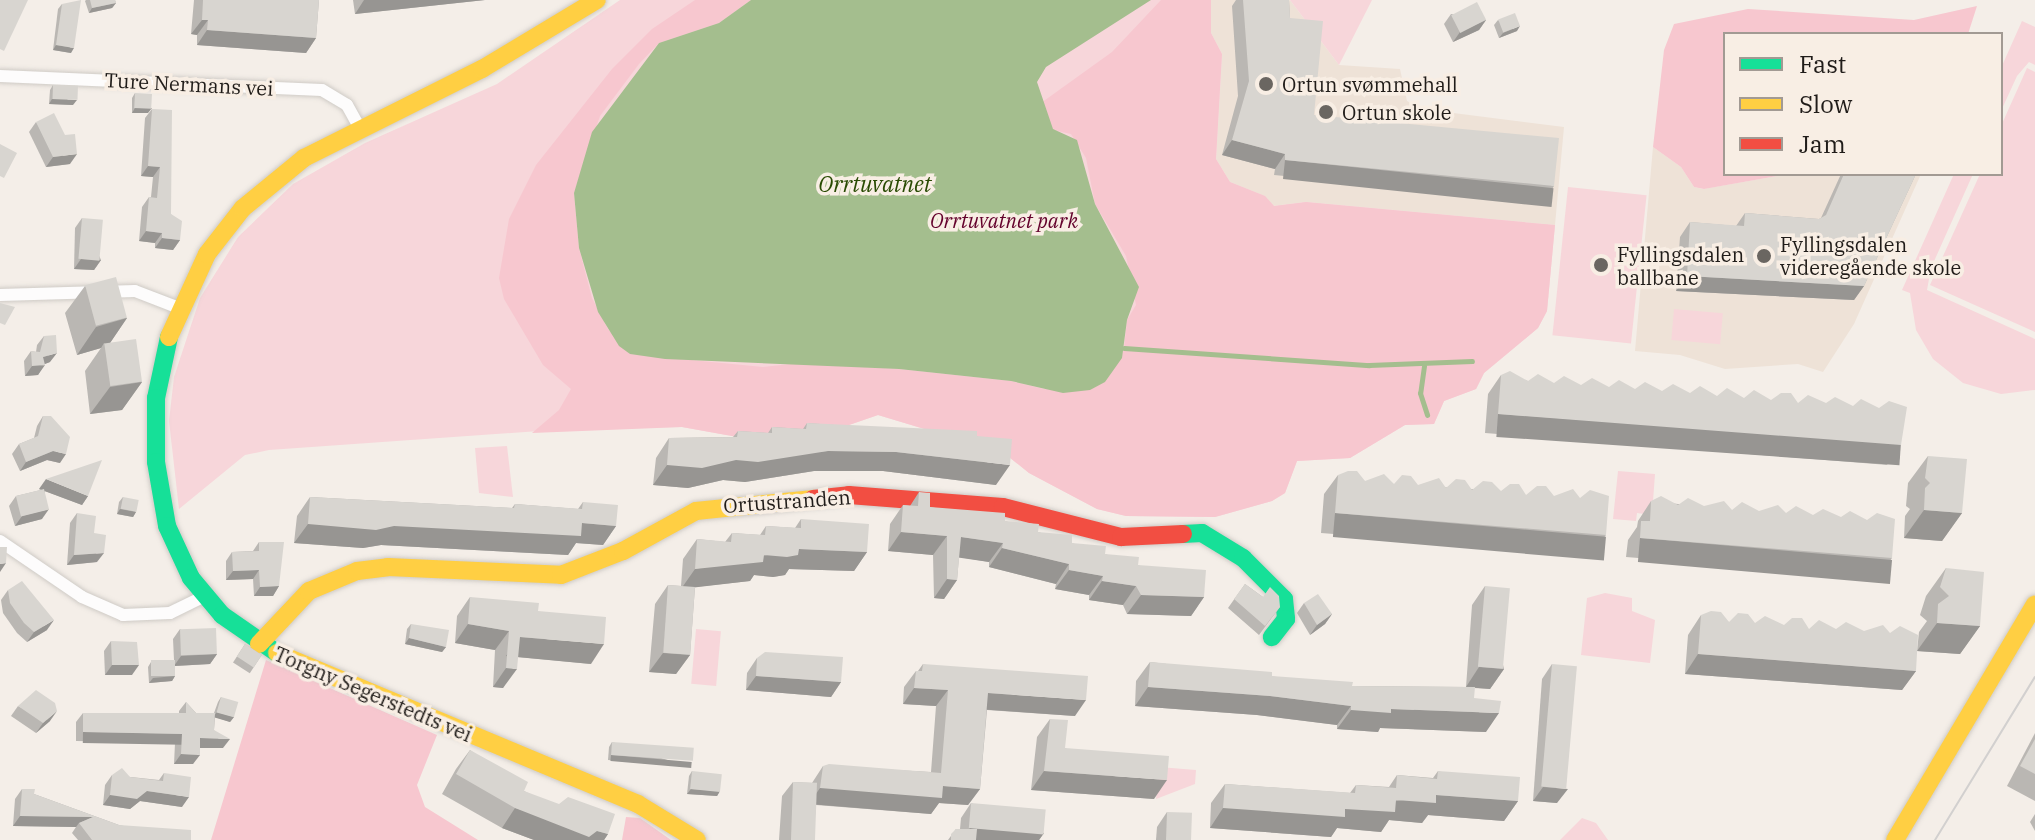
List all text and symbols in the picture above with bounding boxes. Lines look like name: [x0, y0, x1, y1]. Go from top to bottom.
legend: [1723, 32, 2003, 176]
text: Fast: [1799, 48, 1846, 80]
street label: Ture Nermans vei: [104, 68, 274, 100]
place label: Ortun svømmehall: [1282, 72, 1458, 96]
marker: Ortun svømmehall: [1257, 75, 1275, 93]
text: Slow: [1799, 88, 1852, 120]
place label: Ortun skole: [1342, 100, 1451, 124]
marker: Ortun skole: [1317, 103, 1335, 121]
text: Jam: [1799, 128, 1846, 160]
water label: Orrtuvatnet: [818, 171, 932, 197]
park label: Orrtuvatnet park: [930, 208, 1078, 232]
place label: Fyllingsdalen videregående skole: [1780, 232, 1961, 279]
place label: Fyllingsdalen ballbane: [1617, 242, 1744, 289]
marker: Fyllingsdalen videregående skole: [1755, 247, 1773, 265]
marker: Fyllingsdalen ballbane: [1592, 256, 1610, 274]
street label: Ortustranden: [722, 485, 852, 517]
street label: Torgny Segerstedts vei: [270, 641, 476, 747]

